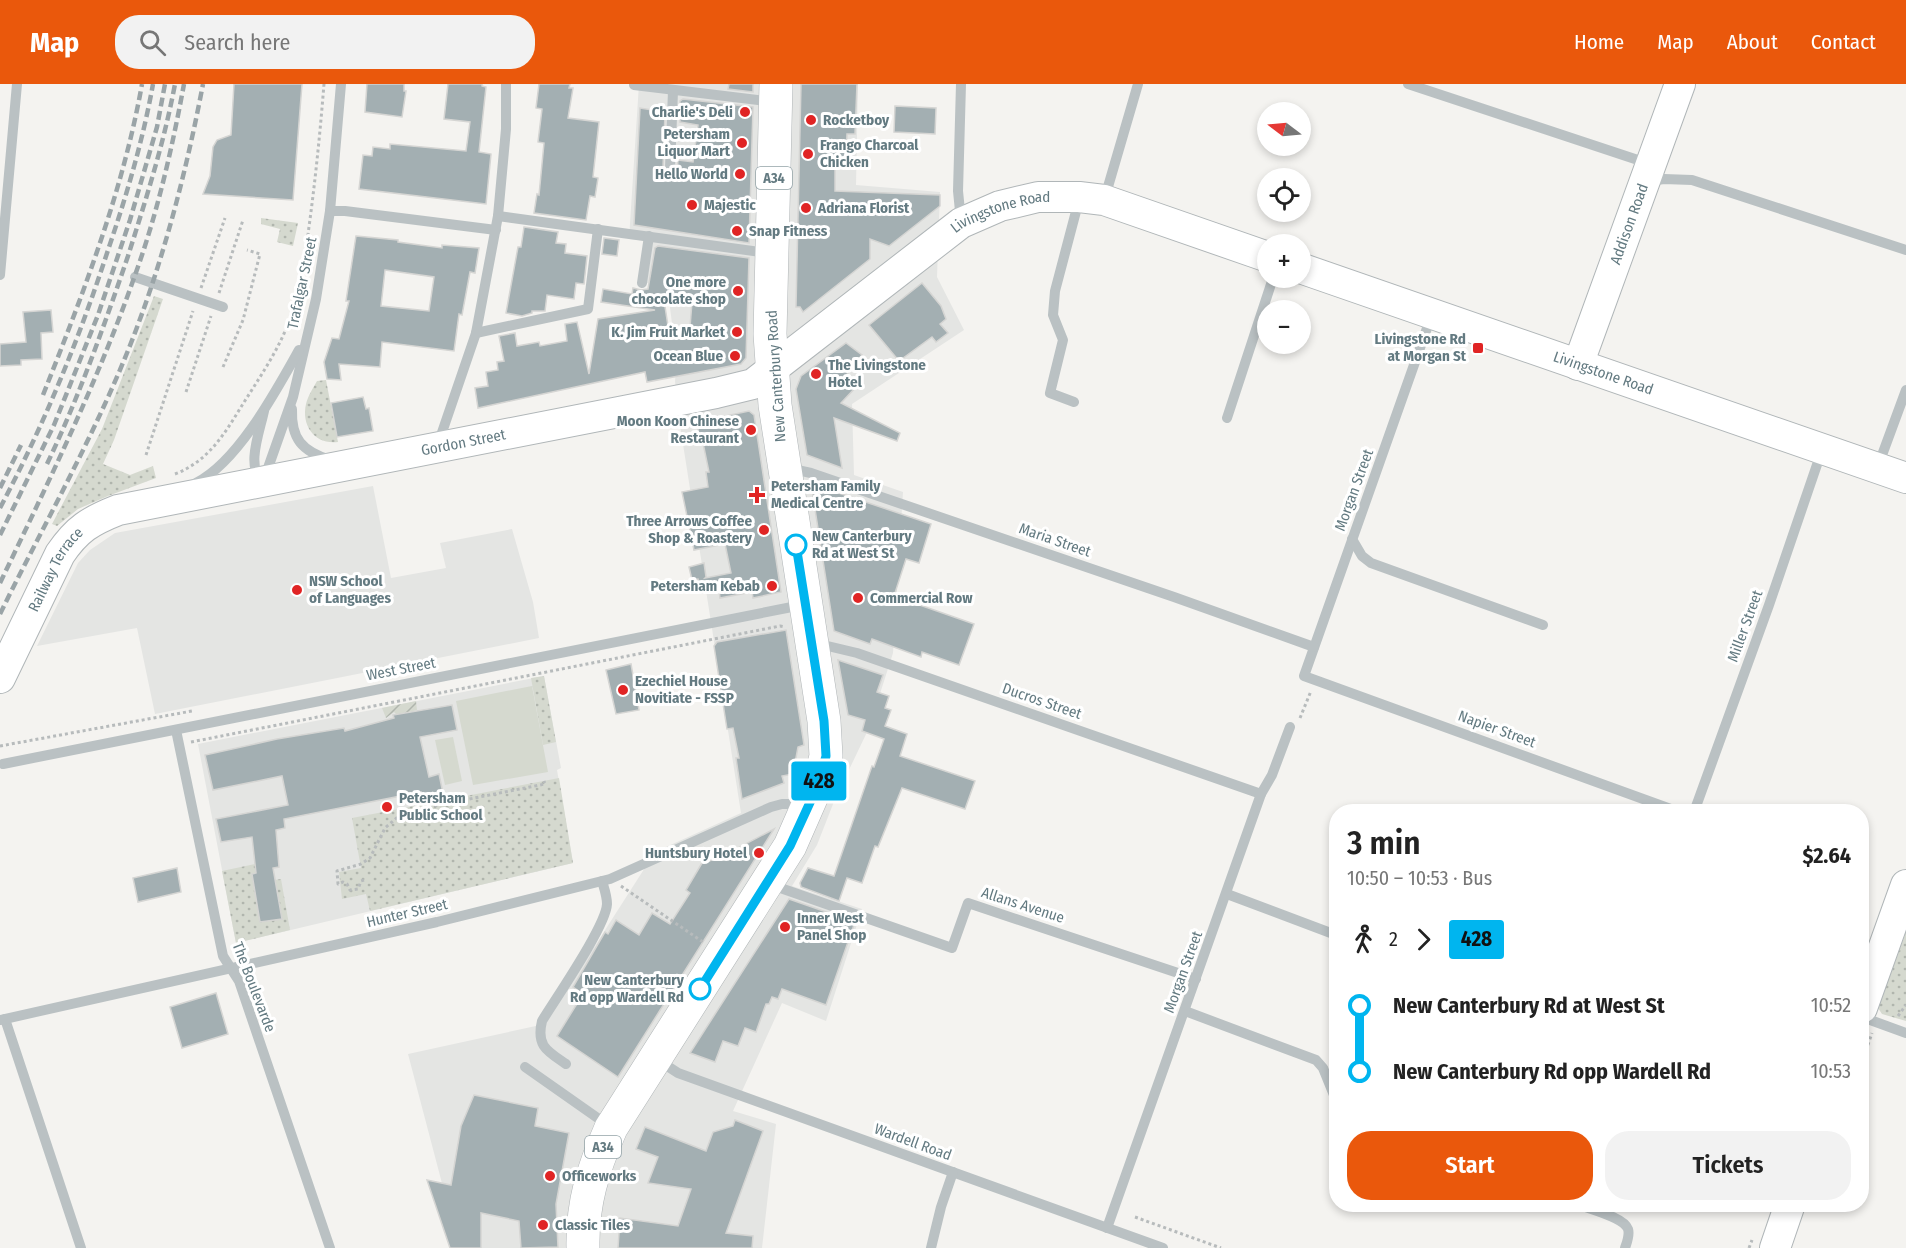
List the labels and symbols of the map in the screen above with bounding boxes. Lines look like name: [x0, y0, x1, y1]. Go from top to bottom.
north arrow: [1257, 102, 1311, 156]
place label: Charlie's Deli: [652, 103, 733, 121]
marker: Charlie's Deli: [738, 105, 752, 119]
place label: Rocketboy: [823, 111, 890, 129]
marker: Rocketboy: [804, 113, 818, 127]
place label: Petersham Liquor Mart: [658, 125, 731, 160]
marker: Petersham Liquor Mart: [735, 136, 749, 150]
place label: Frango Charcoal Chicken: [820, 136, 919, 171]
marker: Frango Charcoal Chicken: [801, 147, 815, 161]
place label: Hello World: [655, 165, 728, 183]
marker: Hello World: [733, 167, 747, 181]
road number: A34: [756, 167, 792, 189]
street label: Addison Road: [1606, 181, 1652, 267]
street label: Livingstone Road: [947, 188, 1050, 237]
place label: Majestic: [704, 196, 756, 214]
marker: Majestic: [685, 198, 699, 212]
place label: Adriana Florist: [817, 199, 910, 217]
marker: Adriana Florist: [799, 201, 813, 215]
place label: Snap Fitness: [749, 222, 828, 240]
marker: Snap Fitness: [730, 224, 744, 238]
street label: Trafalgar Street: [283, 235, 321, 331]
place label: One more chocolate shop: [632, 273, 726, 308]
marker: One more chocolate shop: [731, 284, 745, 298]
street label: New Canterbury Road: [762, 309, 790, 443]
place label: K. Jim Fruit Market: [611, 323, 726, 341]
marker: K. Jim Fruit Market: [730, 325, 744, 339]
place label: Livingstone Rd at Morgan St: [1374, 330, 1467, 365]
marker: Livingstone Rd at Morgan St: [1471, 341, 1485, 355]
place label: Ocean Blue: [654, 347, 723, 365]
street label: Livingstone Road: [1551, 347, 1656, 399]
marker: Ocean Blue: [728, 349, 742, 363]
place label: The Livingstone Hotel: [828, 356, 926, 391]
marker: The Livingstone Hotel: [809, 367, 823, 381]
place label: Moon Koon Chinese Restaurant: [617, 412, 740, 447]
marker: Moon Koon Chinese Restaurant: [744, 423, 758, 437]
street label: Gordon Street: [420, 425, 507, 459]
street label: Morgan Street: [1331, 446, 1377, 533]
place label: Petersham Family Medical Centre: [771, 477, 881, 512]
marker: Petersham Family Medical Centre: [748, 486, 766, 504]
place label: Three Arrows Coffee Shop & Roastery: [626, 512, 753, 547]
street label: Maria Street: [1017, 519, 1093, 561]
street label: Railway Terrace: [24, 523, 87, 615]
marker: Three Arrows Coffee Shop & Roastery: [757, 523, 771, 537]
place label: New Canterbury Rd at West St: [812, 527, 913, 562]
marker: New Canterbury Rd at West St: [785, 534, 807, 556]
place label: NSW School of Languages: [309, 572, 391, 607]
place label: Petersham Kebab: [651, 577, 760, 595]
marker: Petersham Kebab: [765, 579, 779, 593]
marker: NSW School of Languages: [290, 583, 304, 597]
street label: Miller Street: [1724, 587, 1766, 664]
place label: Commercial Row: [870, 589, 973, 607]
marker: Commercial Row: [851, 591, 865, 605]
street label: West Street: [365, 653, 437, 685]
place label: Ezechiel House Novitiate - FSSP: [635, 672, 734, 707]
street label: Ducros Street: [1000, 679, 1084, 723]
marker: Ezechiel House Novitiate - FSSP: [616, 683, 630, 697]
street label: Napier Street: [1456, 707, 1538, 751]
line badge: 428: [784, 762, 854, 800]
place label: Petersham Public School: [399, 789, 484, 824]
marker: Petersham Public School: [380, 800, 394, 814]
place label: Huntsbury Hotel: [645, 844, 748, 862]
marker: Huntsbury Hotel: [752, 846, 766, 860]
street label: Allans Avenue: [979, 883, 1067, 927]
street label: Hunter Street: [365, 895, 449, 931]
place label: Inner West Panel Shop: [797, 909, 866, 944]
marker: Inner West Panel Shop: [778, 920, 792, 934]
street label: Morgan Street: [1160, 928, 1206, 1015]
street label: The Boulevarde: [229, 939, 279, 1035]
place label: New Canterbury Rd opp Wardell Rd: [570, 971, 685, 1006]
marker: New Canterbury Rd opp Wardell Rd: [689, 978, 711, 1000]
street label: Wardell Road: [872, 1120, 954, 1164]
road number: A34: [585, 1136, 621, 1158]
place label: Officeworks: [562, 1167, 637, 1185]
marker: Officeworks: [543, 1169, 557, 1183]
place label: Classic Tiles: [555, 1216, 631, 1234]
marker: Classic Tiles: [536, 1218, 550, 1232]

